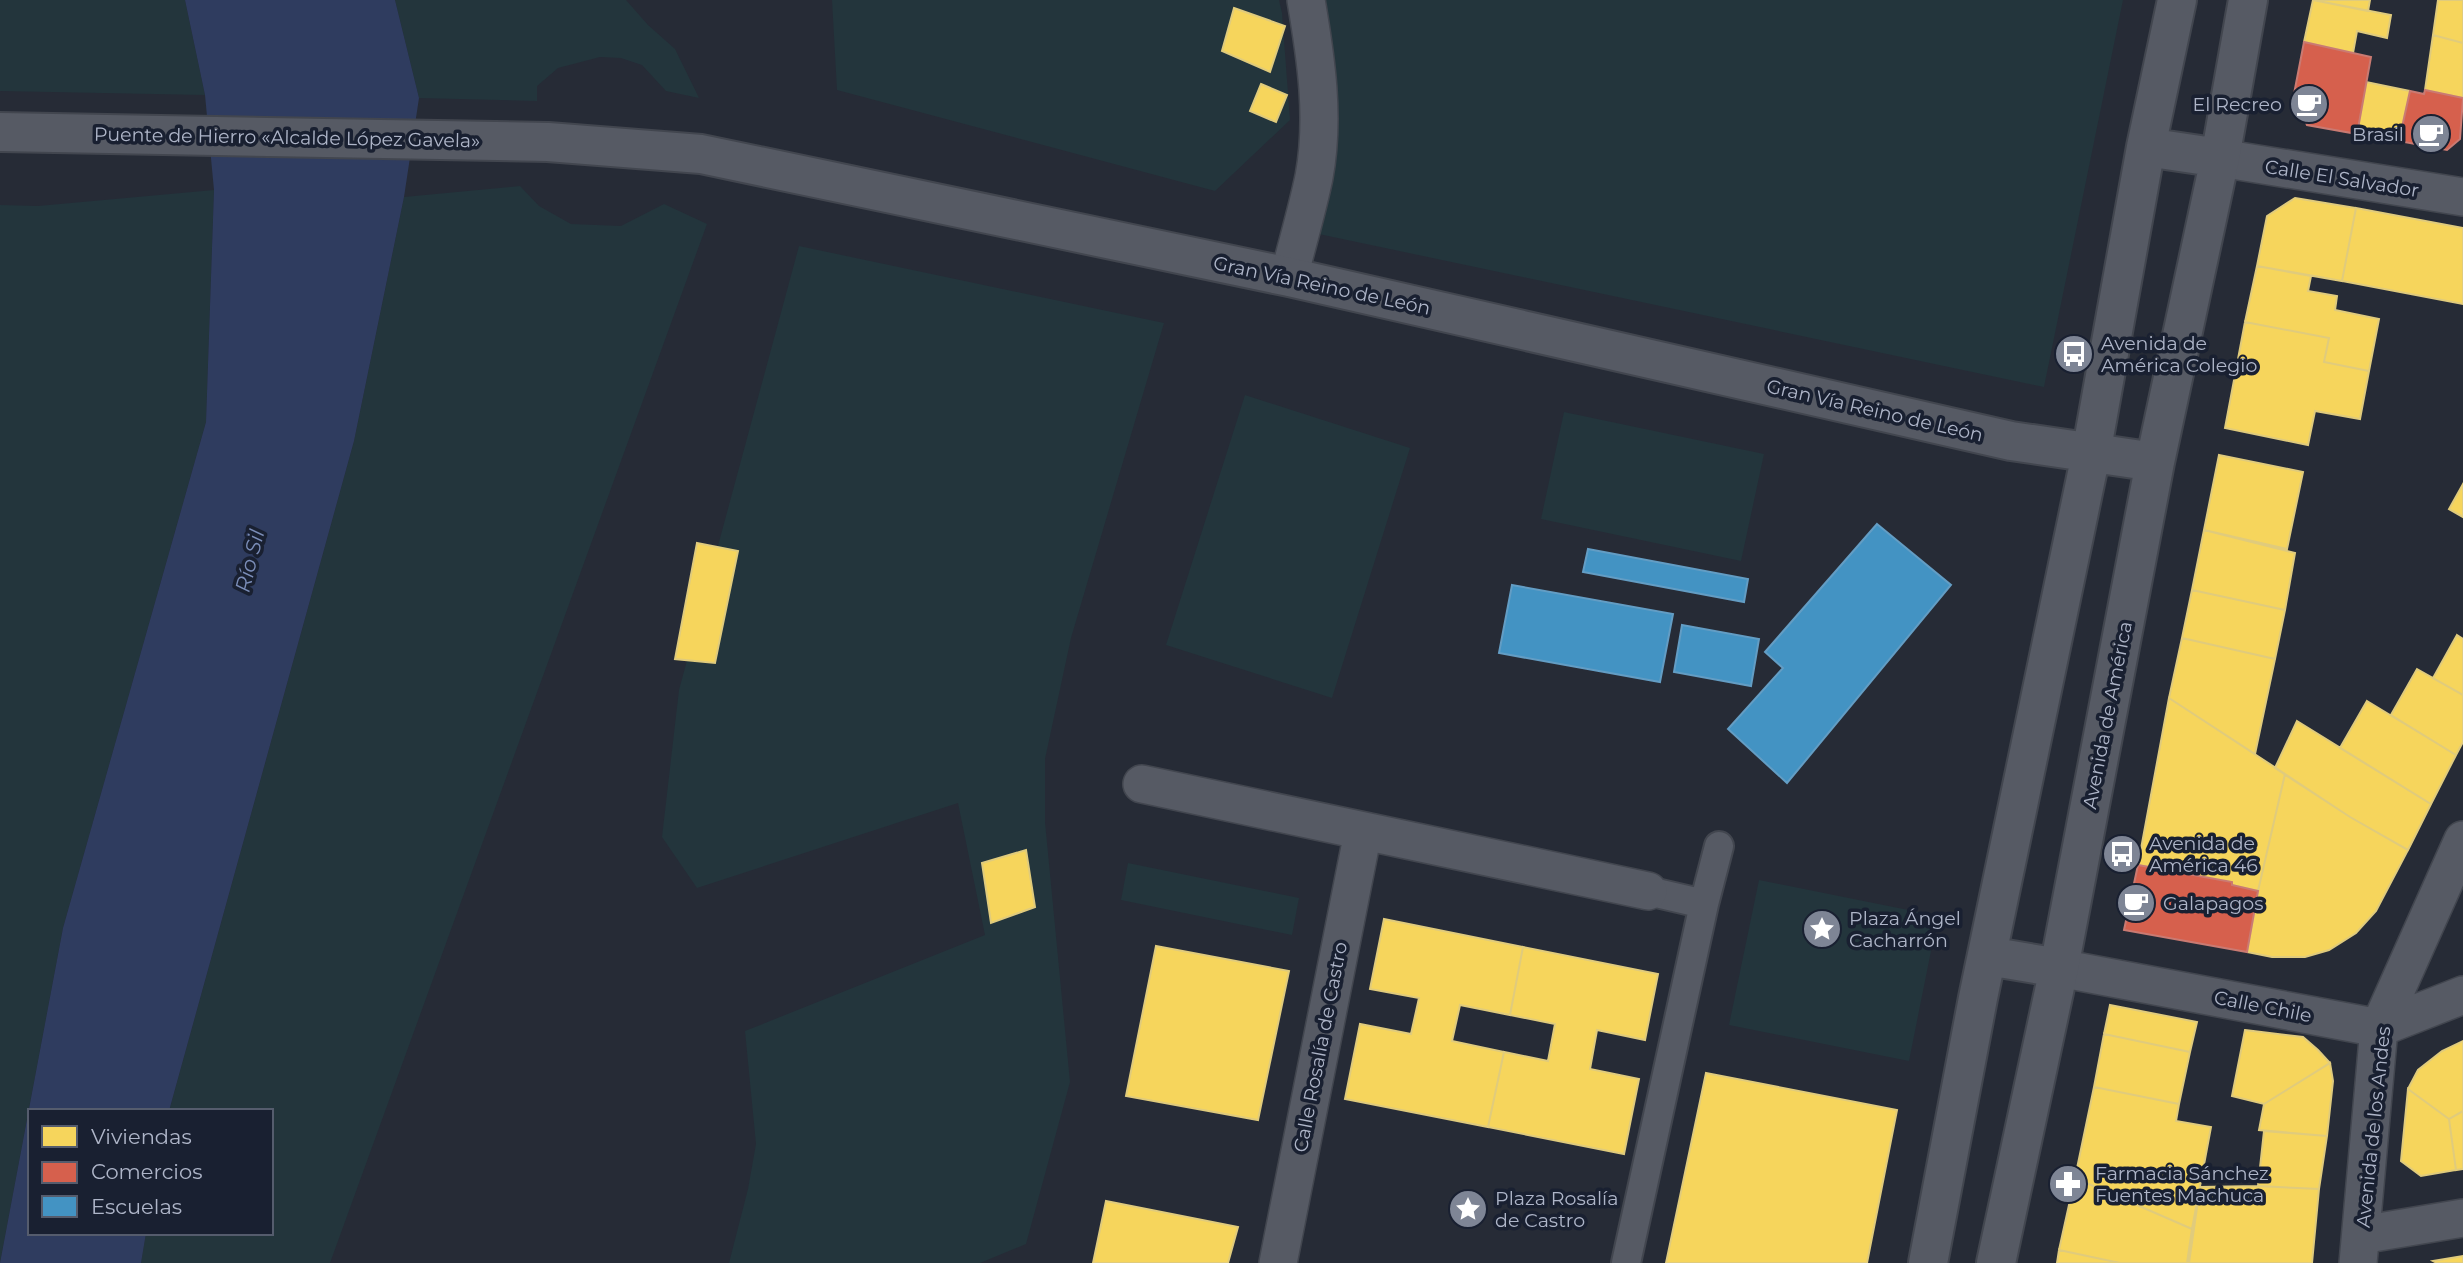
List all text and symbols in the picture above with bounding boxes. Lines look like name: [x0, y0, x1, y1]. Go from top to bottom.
cafe icon: El Recreo: [2288, 83, 2330, 125]
place label: El Recreo: [2193, 93, 2282, 116]
cafe icon: Brasil: [2410, 113, 2452, 155]
street label: Puente de Hierro «Alcalde López Gavela»: [94, 123, 480, 152]
place label: Brasil: [2352, 123, 2404, 146]
street label: Calle El Salvador: [2263, 155, 2421, 202]
street label: Gran Vía Reino de León: [1211, 251, 1433, 320]
place label: Avenida de América Colegio: [2101, 332, 2257, 377]
bus stop icon: Avenida de América Colegio: [2053, 333, 2095, 375]
street label: Gran Vía Reino de León: [1764, 374, 1985, 447]
water label: Río Sil: [230, 527, 269, 595]
street label: Avenida de América: [2078, 619, 2137, 811]
place label: Avenida de América 46: [2149, 832, 2258, 877]
bus stop icon: Avenida de América 46: [2101, 833, 2143, 875]
cafe icon: Galapagos: [2115, 882, 2157, 924]
place label: Galapagos: [2163, 892, 2263, 915]
place label: Plaza Ángel Cacharrón: [1849, 907, 1961, 952]
place icon: Plaza Ángel Cacharrón: [1801, 908, 1843, 950]
street label: Calle Rosalía de Castro: [1289, 940, 1352, 1154]
street label: Calle Chile: [2212, 986, 2314, 1027]
street label: Avenida de los Andes: [2351, 1025, 2396, 1229]
legend: [28, 1109, 273, 1235]
text: Viviendas: [91, 1124, 192, 1149]
text: Comercios: [91, 1159, 202, 1184]
place label: Farmacia Sánchez Fuentes Machuca: [2095, 1162, 2269, 1207]
pharmacy icon: Farmacia Sánchez Fuentes Machuca: [2047, 1163, 2089, 1205]
place label: Plaza Rosalía de Castro: [1495, 1187, 1618, 1232]
place icon: Plaza Rosalía de Castro: [1447, 1188, 1489, 1230]
text: Escuelas: [91, 1194, 182, 1219]

